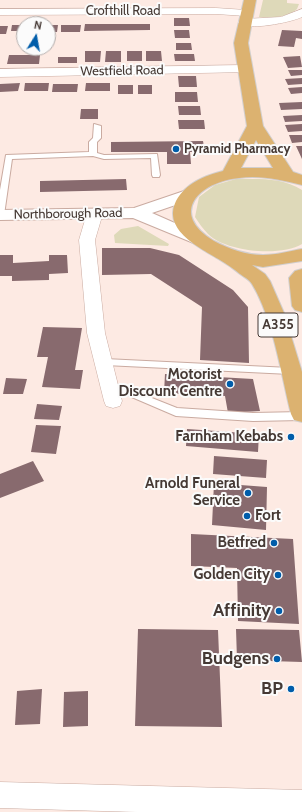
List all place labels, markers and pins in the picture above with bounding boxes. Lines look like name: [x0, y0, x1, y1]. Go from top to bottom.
place label: Pyramid Pharmacy: [184, 141, 290, 157]
marker: Pyramid Pharmacy: [171, 144, 181, 154]
place label: Motorist Discount Centre: [118, 366, 222, 401]
marker: Motorist Discount Centre: [225, 379, 235, 389]
place label: Farnham Kebabs: [175, 428, 283, 446]
marker: Farnham Kebabs: [286, 432, 296, 442]
place label: Arnold Funeral Service: [145, 475, 240, 510]
marker: Arnold Funeral Service: [243, 488, 253, 498]
place label: Fort: [255, 507, 281, 525]
marker: Fort: [242, 511, 252, 521]
place label: Betfred: [218, 534, 266, 552]
marker: Betfred: [269, 538, 279, 548]
place label: Golden City: [193, 566, 270, 584]
marker: Golden City: [273, 570, 283, 580]
place label: Affinity: [213, 600, 271, 622]
marker: Affinity: [274, 606, 284, 616]
place label: Budgens: [202, 648, 269, 670]
marker: Budgens: [272, 654, 282, 664]
place label: BP: [261, 678, 283, 700]
marker: BP: [286, 684, 296, 694]

